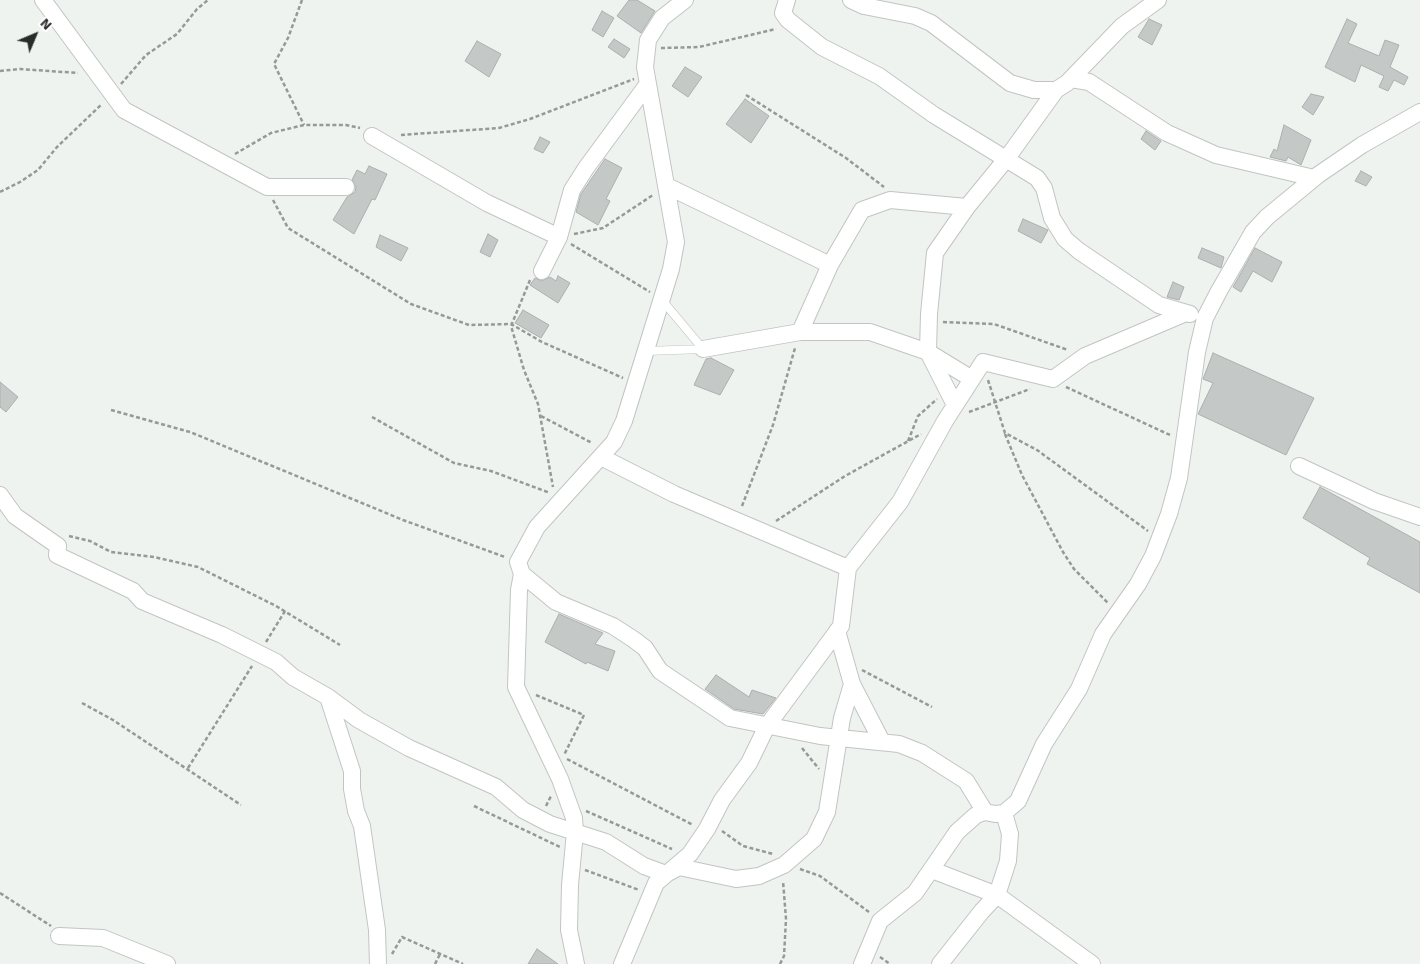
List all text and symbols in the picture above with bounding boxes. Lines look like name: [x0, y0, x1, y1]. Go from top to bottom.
north arrow: [10, 10, 60, 60]
text: N: [37, 15, 55, 33]

